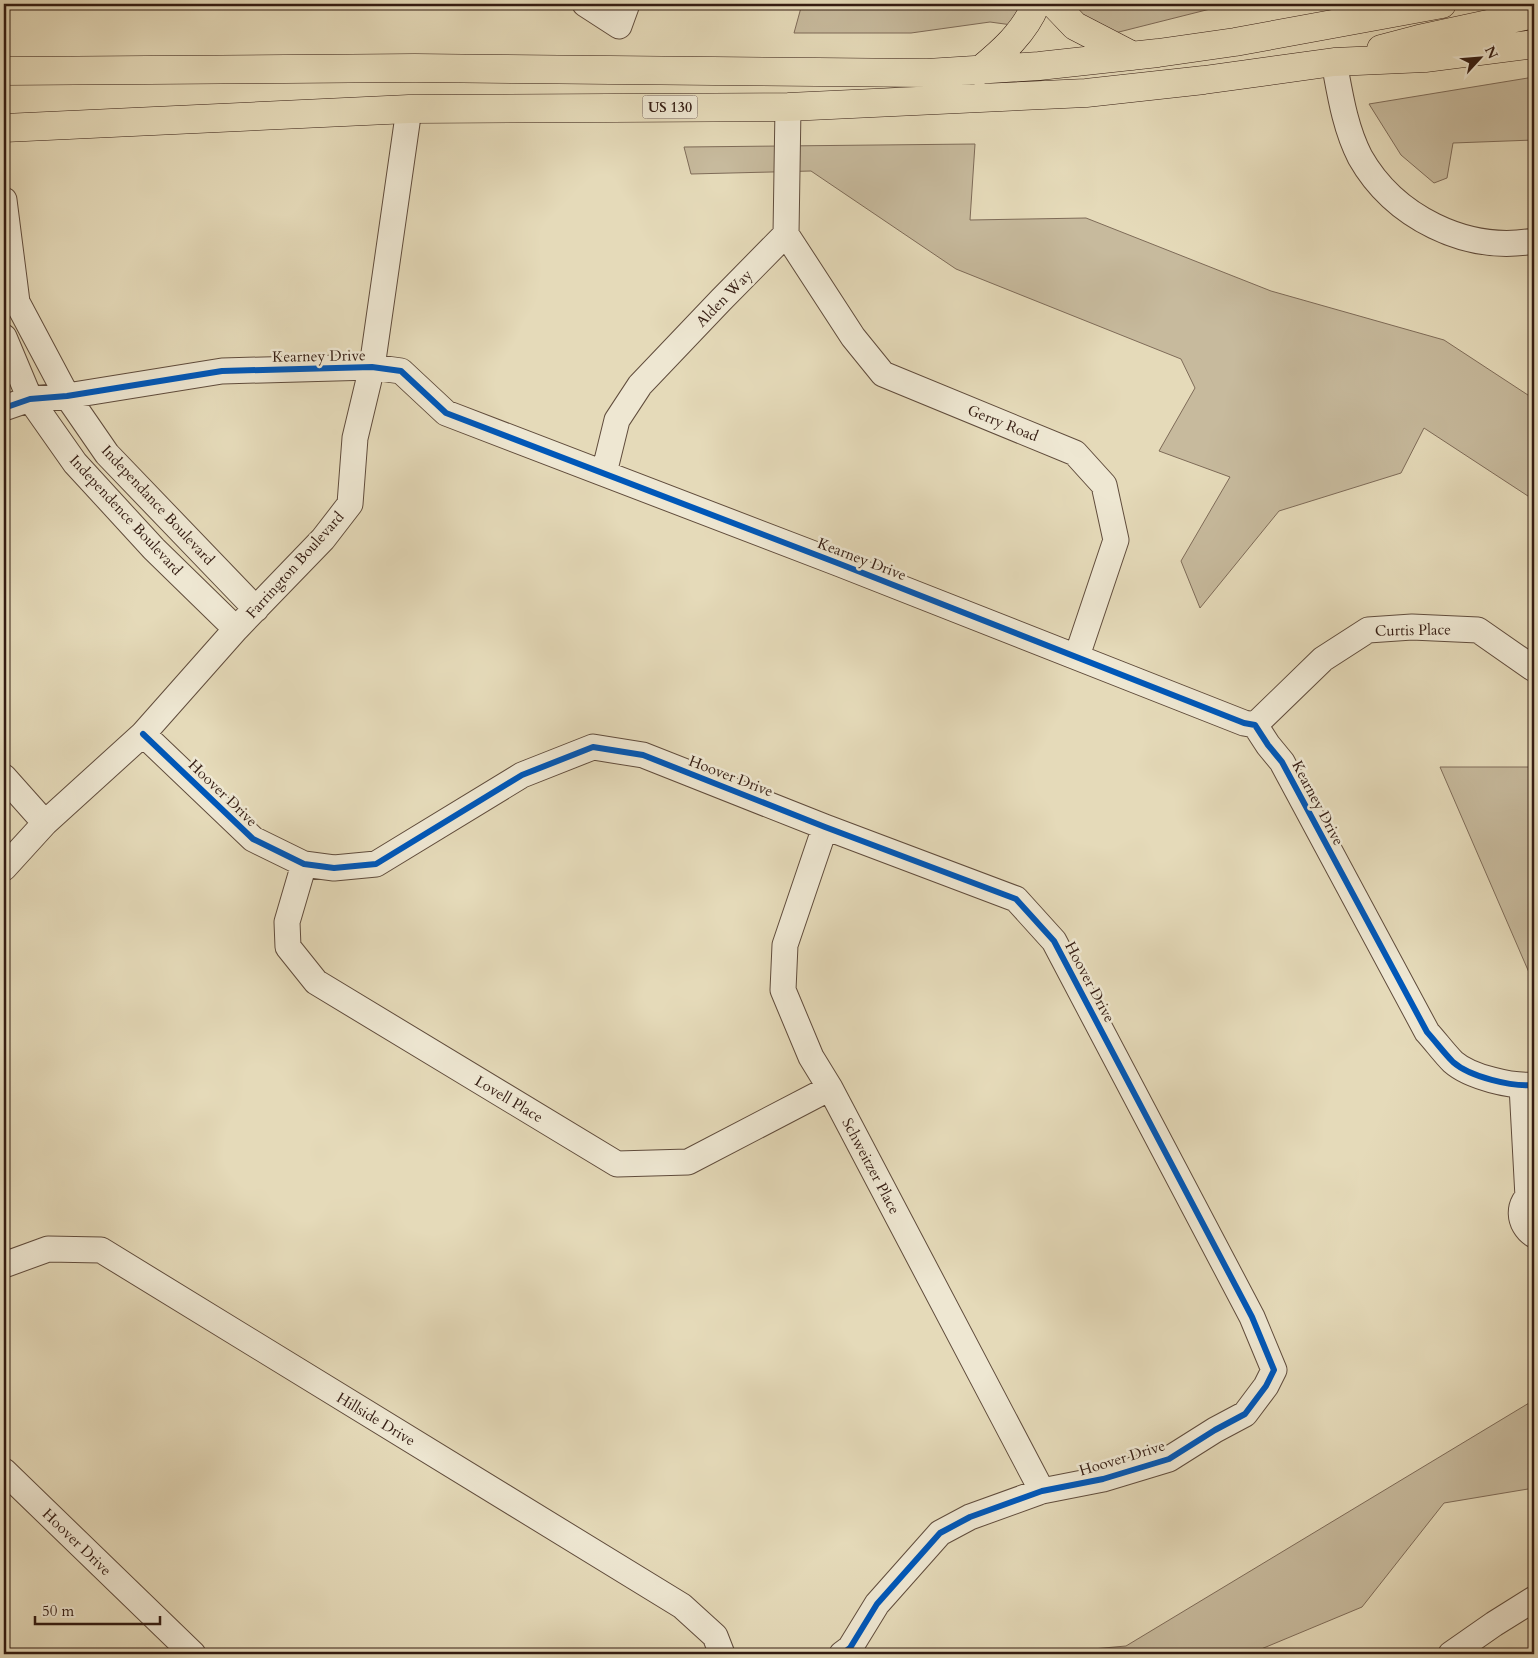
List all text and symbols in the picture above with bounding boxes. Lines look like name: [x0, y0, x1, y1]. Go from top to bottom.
north arrow: [1456, 32, 1506, 82]
text: N: [1480, 43, 1502, 62]
road number: US 130: [642, 95, 698, 118]
street label: Alden Way: [692, 265, 757, 331]
street label: Kearney Drive: [272, 345, 366, 367]
street label: Gerry Road: [965, 400, 1041, 446]
street label: Independance Boulevard: [97, 441, 219, 569]
street label: Independence Boulevard: [65, 451, 187, 579]
street label: Farrington Boulevard: [242, 507, 348, 623]
street label: Kearney Drive: [815, 533, 909, 585]
street label: Curtis Place: [1375, 619, 1451, 641]
street label: Hoover Drive: [686, 751, 776, 801]
street label: Hoover Drive: [184, 755, 262, 831]
street label: Kearney Drive: [1287, 757, 1349, 849]
street label: Hoover Drive: [1060, 938, 1120, 1026]
street label: Lovell Place: [471, 1071, 547, 1127]
street label: Schweitzer Place: [837, 1114, 905, 1218]
street label: Hillside Drive: [333, 1388, 419, 1451]
street label: Hoover Drive: [1077, 1435, 1168, 1481]
street label: Hoover Drive: [38, 1504, 116, 1580]
scale bar: [35, 1593, 160, 1625]
text: 50 m: [42, 1601, 74, 1621]

